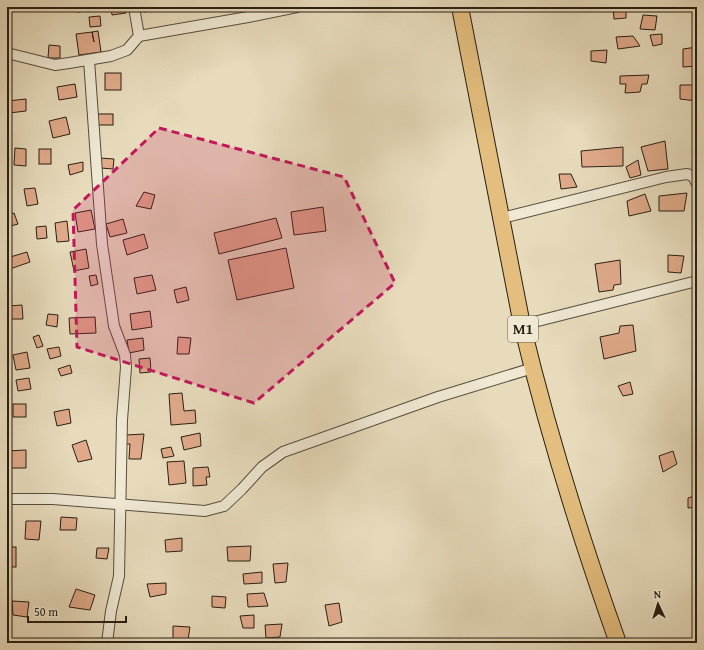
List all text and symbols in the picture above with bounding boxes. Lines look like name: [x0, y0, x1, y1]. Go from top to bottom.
road number: M1: [508, 316, 538, 342]
north arrow: [638, 584, 678, 624]
text: N: [653, 586, 662, 602]
scale bar: [28, 598, 126, 624]
text: 50 m: [34, 603, 58, 620]

